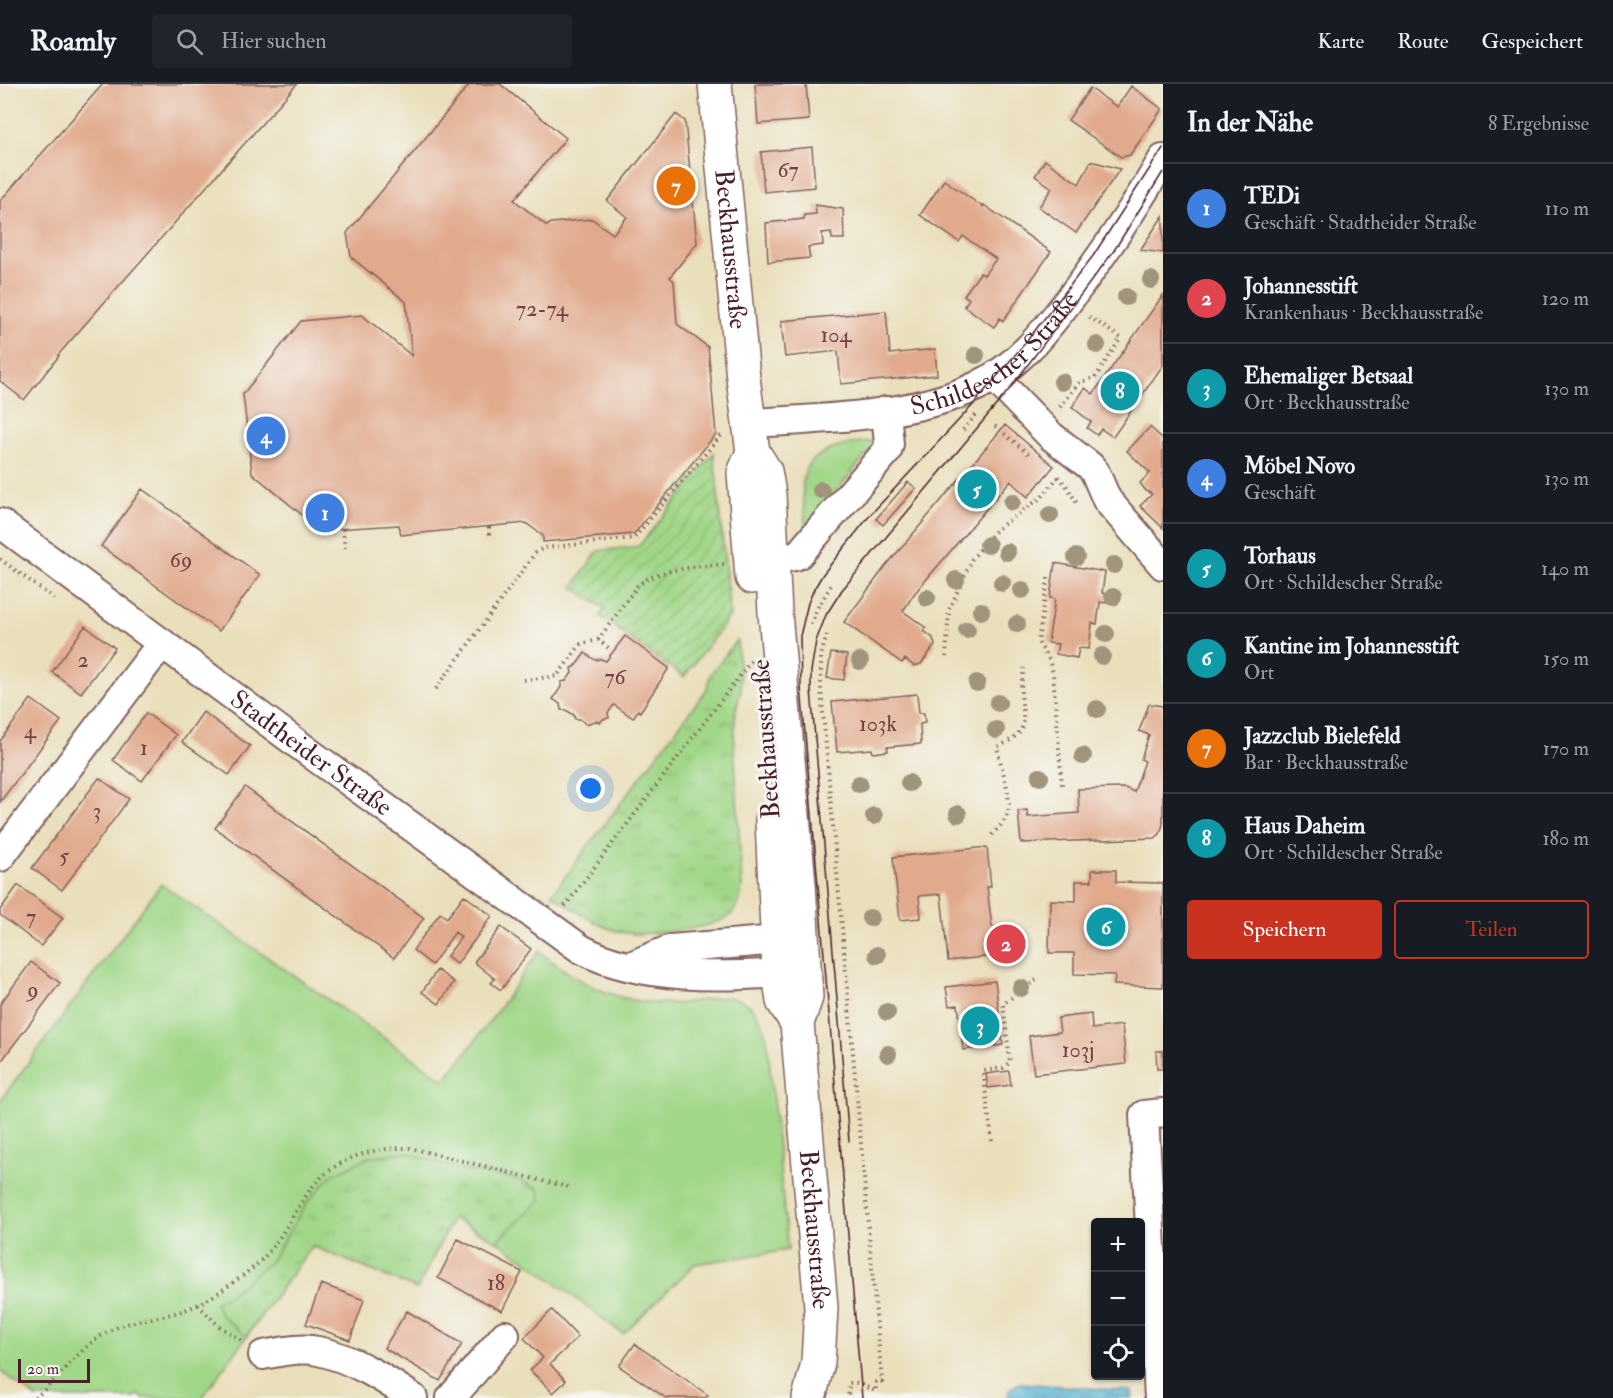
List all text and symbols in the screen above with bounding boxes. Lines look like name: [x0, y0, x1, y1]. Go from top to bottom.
search box: [152, 14, 572, 68]
text: Roamly: [30, 24, 116, 59]
icon: search: [173, 25, 206, 58]
text: Hier suchen: [221, 27, 327, 55]
text: Karte: [1318, 28, 1364, 55]
text: Route: [1397, 28, 1449, 55]
text: Gespeichert: [1482, 28, 1583, 55]
text: In der Nähe: [1187, 107, 1313, 139]
text: 8 Ergebnisse: [1488, 111, 1589, 136]
house number: 67: [777, 156, 799, 184]
pin: 7: [656, 164, 696, 208]
street label: Beckhausstraße: [707, 168, 754, 331]
text: TEDi: [1244, 182, 1300, 210]
text: 1: [1203, 196, 1210, 221]
text: 110 m: [1545, 196, 1589, 221]
text: Geschäft · Stadtheider Straße: [1244, 210, 1477, 235]
text: Johannesstift: [1244, 272, 1358, 300]
street label: Schildescher Straße: [907, 285, 1085, 423]
text: 2: [1201, 286, 1212, 311]
text: 120 m: [1542, 286, 1589, 311]
house number: 72-74: [516, 295, 569, 323]
text: Krankenhaus · Beckhausstraße: [1244, 300, 1483, 325]
house number: 104: [821, 321, 853, 349]
text: Ehemaliger Betsaal: [1244, 362, 1413, 390]
pin: 8: [1100, 368, 1140, 414]
text: 3: [1203, 376, 1210, 401]
text: 130 m: [1544, 376, 1589, 401]
text: Ort · Beckhausstraße: [1244, 390, 1410, 415]
pin: 4: [246, 414, 286, 458]
text: Möbel Novo: [1244, 452, 1355, 480]
pin: 5: [958, 466, 996, 512]
text: 4: [1201, 466, 1212, 491]
text: 130 m: [1544, 466, 1589, 491]
text: Geschäft: [1244, 480, 1316, 505]
pin: 1: [306, 490, 344, 536]
text: Torhaus: [1244, 542, 1316, 570]
house number: 69: [170, 546, 192, 574]
text: 5: [1202, 556, 1211, 581]
text: 140 m: [1541, 556, 1589, 581]
text: Ort · Schildescher Straße: [1244, 570, 1443, 595]
text: Kantine im Johannesstift: [1244, 632, 1459, 660]
house number: 2: [77, 646, 89, 674]
text: 6: [1201, 646, 1212, 671]
text: 150 m: [1543, 646, 1589, 671]
street label: Beckhausstraße: [744, 658, 788, 820]
text: Ort: [1244, 660, 1274, 685]
house number: 76: [604, 663, 628, 691]
street label: Stadtheider Straße: [224, 683, 398, 823]
house number: 103k: [859, 710, 897, 738]
house number: 4: [24, 717, 37, 745]
text: Jazzclub Bielefeld: [1244, 722, 1401, 750]
house number: 1: [140, 734, 148, 762]
text: 7: [1202, 736, 1211, 761]
text: 170 m: [1543, 736, 1589, 761]
text: Bar · Beckhausstraße: [1244, 750, 1408, 775]
your location: [576, 774, 605, 803]
house number: 3: [93, 797, 101, 825]
text: Haus Daheim: [1244, 812, 1365, 840]
text: 8: [1202, 826, 1211, 851]
text: 180 m: [1542, 826, 1589, 851]
text: Ort · Schildescher Straße: [1244, 840, 1443, 865]
house number: 5: [59, 842, 69, 870]
button: Speichern: [1187, 900, 1382, 959]
button: Teilen: [1394, 900, 1589, 959]
house number: 7: [26, 903, 36, 931]
pin: 6: [1086, 904, 1126, 950]
pin: 2: [986, 922, 1026, 966]
house number: 9: [25, 976, 39, 1004]
pin: 3: [960, 1004, 1000, 1048]
house number: 103j: [1062, 1036, 1094, 1064]
street label: Beckhausstraße: [792, 1148, 837, 1311]
map controls: [1091, 1218, 1145, 1380]
button: +: [1091, 1218, 1145, 1272]
house number: 18: [487, 1269, 505, 1297]
button: −: [1091, 1272, 1145, 1326]
button: locate: [1091, 1326, 1145, 1380]
scale bar: [18, 1356, 90, 1384]
text: 20 m: [27, 1359, 59, 1379]

